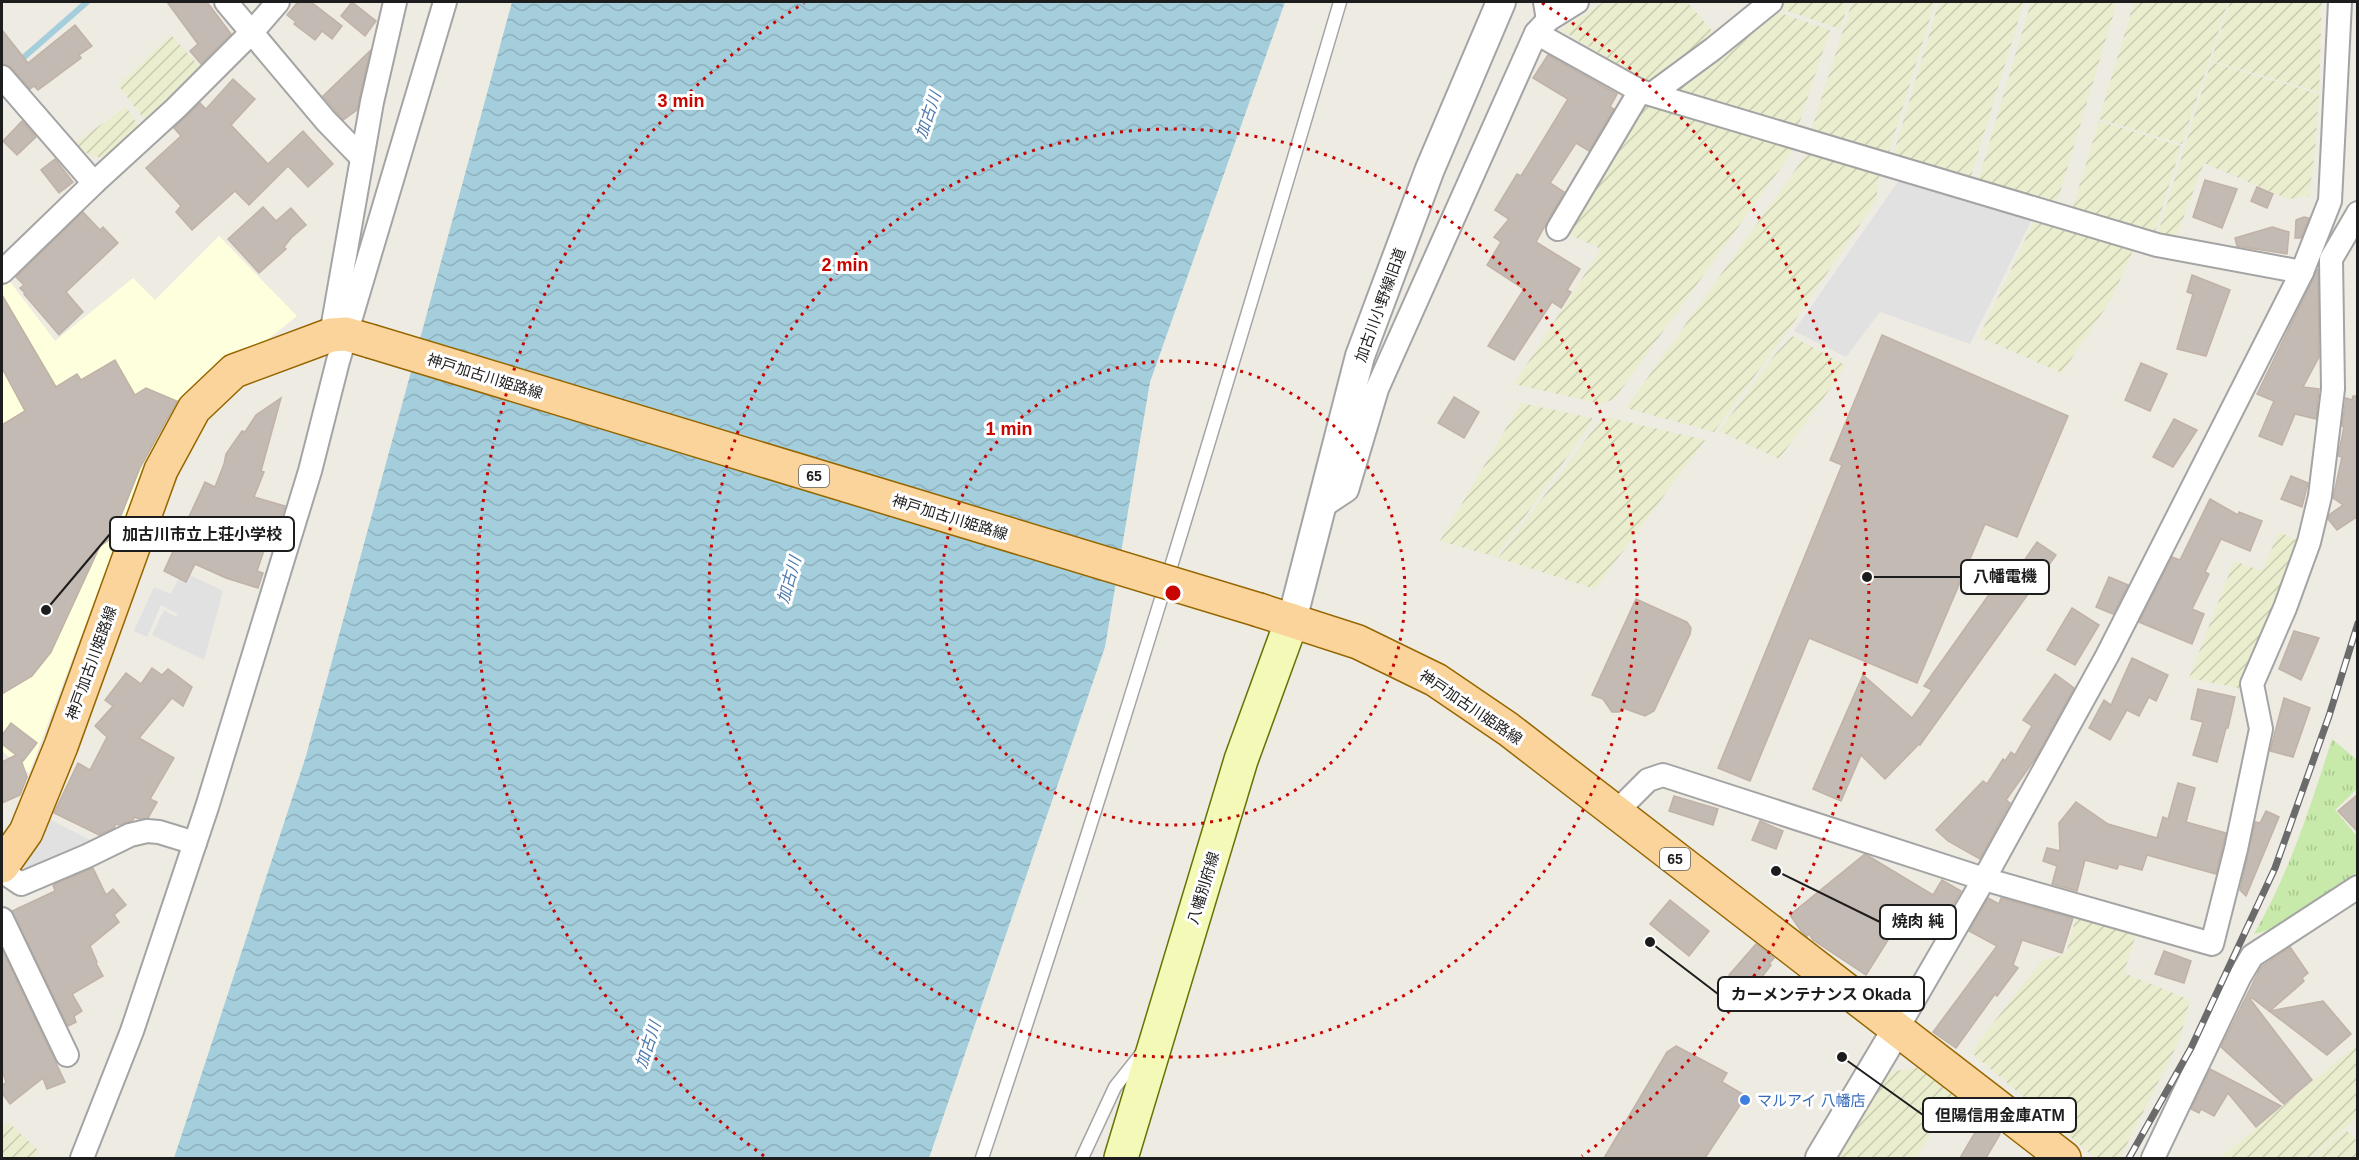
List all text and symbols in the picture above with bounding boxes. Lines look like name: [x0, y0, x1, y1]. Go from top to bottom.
water label: 加古川: [912, 88, 944, 140]
text: 3 min: [657, 91, 705, 111]
street label: 加古川小野線旧道: [1351, 246, 1409, 364]
text: 2 min: [821, 255, 869, 275]
street label: 神戸加古川姫路線: [425, 350, 545, 402]
text: 1 min: [985, 419, 1033, 439]
road number: 65: [799, 465, 829, 487]
street label: 神戸加古川姫路線: [890, 491, 1010, 543]
callout: 加古川市立上荘小学校: [110, 517, 294, 551]
text: 加古川市立上荘小学校: [122, 526, 282, 543]
water label: 加古川: [774, 553, 804, 605]
callout: 八幡電機: [1961, 560, 2049, 594]
text: 八幡電機: [1973, 567, 2037, 585]
centre of rings: [1163, 583, 1183, 603]
street label: 神戸加古川姫路線: [62, 604, 120, 722]
street label: 神戸加古川姫路線: [1416, 666, 1526, 748]
road number: 65: [1660, 848, 1690, 870]
street label: 八幡別府線: [1184, 850, 1222, 926]
callout: 焼肉 純: [1880, 905, 1956, 939]
text: 焼肉 純: [1892, 913, 1944, 930]
callout: カーメンテナンス Okada: [1718, 977, 1924, 1011]
text: カーメンテナンス Okada: [1731, 986, 1911, 1003]
water label: 加古川: [632, 1018, 664, 1070]
place label: マルアイ 八幡店: [1757, 1092, 1865, 1109]
marker: マルアイ 八幡店: [1738, 1093, 1752, 1107]
callout: 但陽信用金庫ATM: [1923, 1098, 2076, 1132]
text: 但陽信用金庫ATM: [1935, 1107, 2065, 1124]

